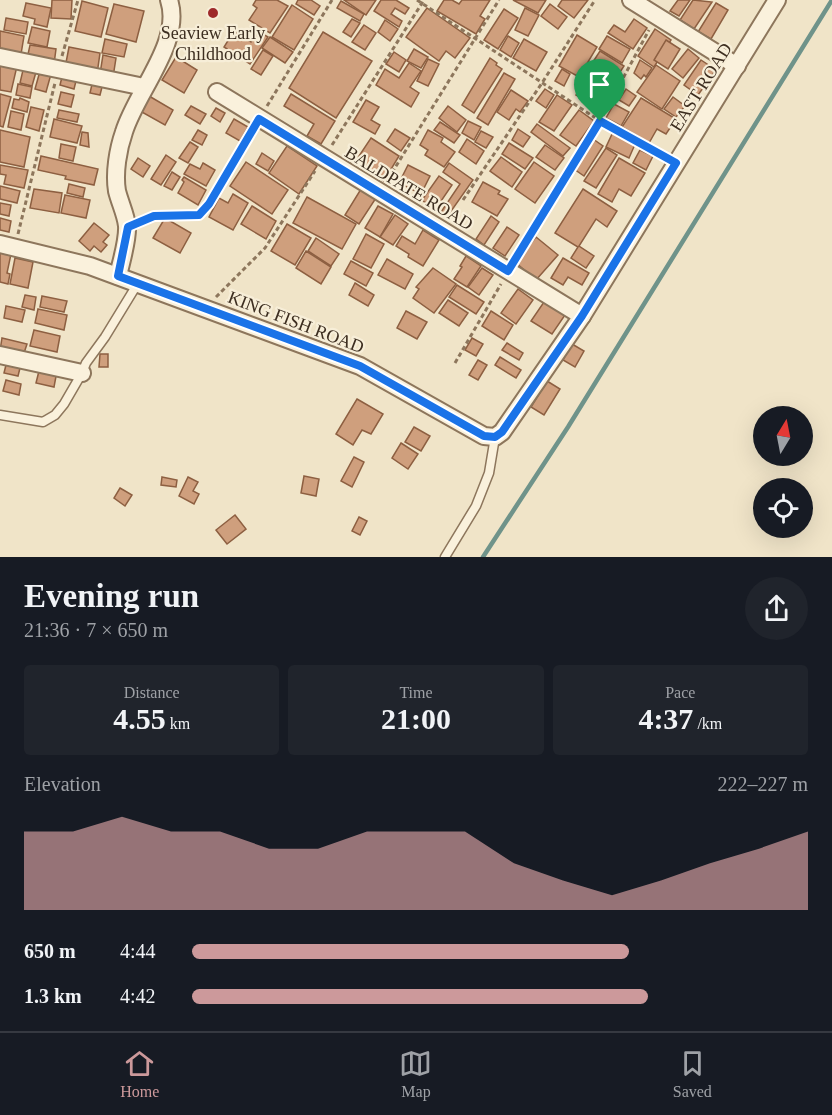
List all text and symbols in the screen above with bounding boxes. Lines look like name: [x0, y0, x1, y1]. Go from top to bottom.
marker: Seaview Early Childhood: [206, 6, 220, 20]
place label: Seaview Early Childhood: [161, 23, 265, 64]
street label: EAST ROAD: [666, 39, 736, 135]
pin: [574, 59, 625, 121]
icon: arrive: [583, 68, 616, 101]
street label: BALDPATE ROAD: [341, 142, 477, 234]
street label: KING FISH ROAD: [225, 287, 367, 357]
north arrow: [753, 406, 813, 466]
map controls: [753, 406, 813, 538]
button: locate: [753, 478, 813, 538]
button: share: [745, 577, 808, 640]
text: Evening run: [24, 578, 199, 614]
text: 21:36 · 7 × 650 m: [24, 619, 168, 641]
text: Distance: [124, 684, 180, 701]
text: Time: [399, 684, 433, 701]
text: Pace: [665, 684, 695, 701]
text: 4.55: [113, 702, 166, 735]
text: 21:00: [381, 702, 451, 735]
text: 4:37: [638, 702, 693, 735]
text: km: [166, 715, 190, 732]
text: /km: [693, 715, 722, 732]
text: Elevation: [24, 773, 101, 795]
text: 222–227 m: [717, 773, 808, 795]
text: 650 m: [24, 940, 76, 962]
text: 4:44: [120, 940, 156, 962]
text: 1.3 km: [24, 985, 82, 1007]
text: 4:42: [120, 985, 156, 1007]
tab: Home: [120, 1047, 159, 1101]
tab: Map: [399, 1047, 432, 1101]
tab: Saved: [673, 1047, 712, 1101]

